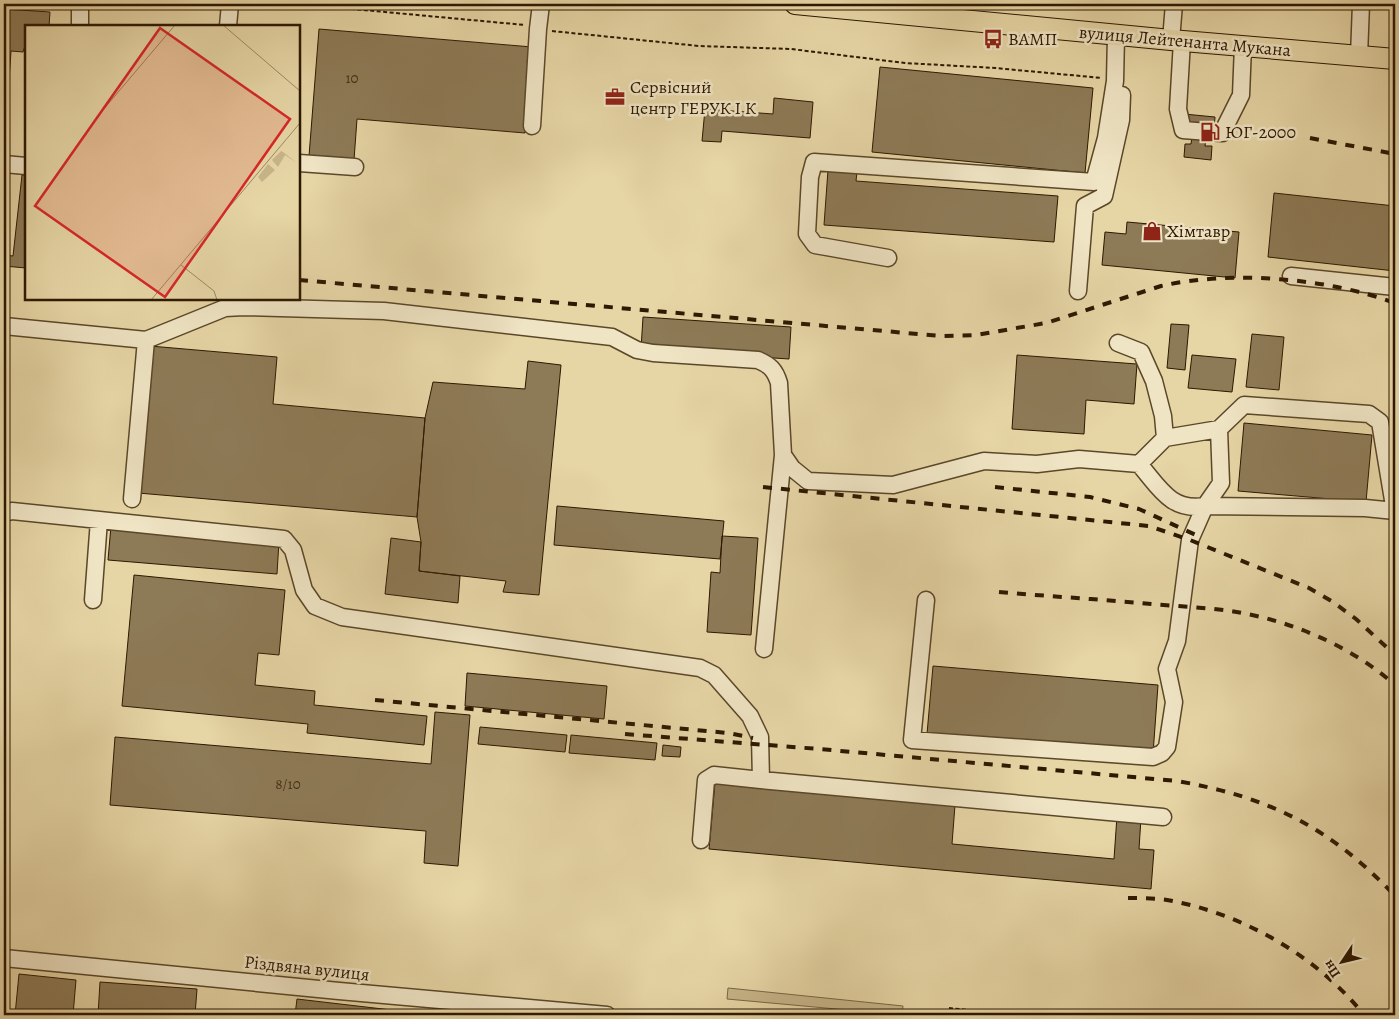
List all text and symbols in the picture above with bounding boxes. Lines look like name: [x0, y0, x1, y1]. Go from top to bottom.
street label: вулиця Лейтенанта Мукана: [1078, 20, 1293, 62]
inset map: [25, 25, 300, 300]
place label: ВАМП: [1008, 27, 1057, 51]
bus stop icon: ВАМП: [982, 28, 1004, 50]
house number: 10: [345, 68, 359, 88]
place label: Сервісний центр ГЕРУК І К: [630, 75, 757, 120]
office icon: Сервісний центр ГЕРУК І К: [604, 86, 626, 108]
place label: ЮГ-2000: [1225, 120, 1296, 144]
fuel station icon: ЮГ-2000: [1199, 121, 1221, 143]
place label: Хімтавр: [1167, 219, 1230, 243]
shop icon: Хімтавр: [1141, 220, 1163, 242]
house number: 8/10: [275, 774, 301, 794]
north arrow: [1316, 936, 1366, 986]
street label: Різдвяна вулиця: [243, 949, 371, 987]
text: Пн: [1319, 956, 1345, 982]

